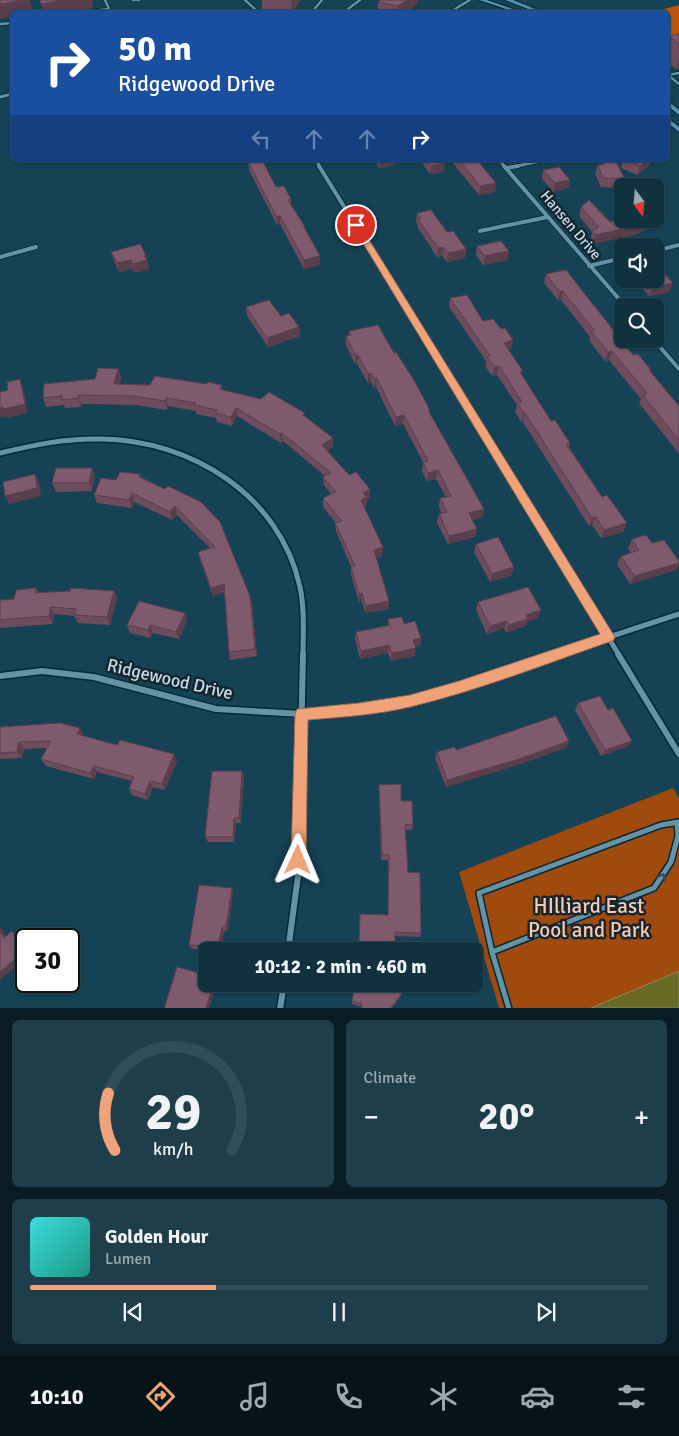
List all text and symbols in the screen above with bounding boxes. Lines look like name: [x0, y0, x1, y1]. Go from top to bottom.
text: 50 m: [118, 27, 192, 70]
icon: right: [35, 30, 100, 95]
text: Ridgewood Drive: [118, 70, 275, 97]
icon: left: [247, 125, 275, 153]
icon: ahead: [300, 125, 328, 153]
icon: ahead: [353, 125, 381, 153]
icon: right: [406, 125, 434, 153]
north arrow: [614, 178, 664, 228]
map controls: [614, 178, 664, 348]
street label: Hansen Drive: [537, 187, 605, 263]
pin: [335, 204, 377, 246]
icon: arrive: [342, 211, 370, 239]
button: sound: [614, 238, 664, 288]
button: search: [614, 298, 664, 348]
street label: Ridgewood Drive: [105, 654, 235, 704]
position arrow: [271, 833, 323, 885]
one-way arrow: [656, 873, 666, 882]
park label: HIlliard East Pool and Park: [528, 893, 651, 943]
speed limit sign: 30: [15, 928, 80, 993]
text: 10:12 · 2 min · 460 m: [254, 955, 427, 979]
text: Climate: [364, 1068, 416, 1088]
text: 29: [145, 1080, 201, 1144]
text: 20°: [478, 1093, 534, 1140]
text: −: [364, 1100, 379, 1134]
text: +: [634, 1100, 649, 1134]
text: km/h: [153, 1138, 193, 1160]
text: Golden Hour: [105, 1225, 208, 1249]
text: Lumen: [105, 1249, 151, 1269]
icon: previous: [119, 1298, 147, 1326]
icon: pause: [325, 1298, 353, 1326]
icon: next: [532, 1298, 560, 1326]
icon: directions: [143, 1379, 178, 1414]
icon: music: [237, 1379, 272, 1414]
icon: phone: [331, 1379, 366, 1414]
icon: climate: [426, 1379, 461, 1414]
icon: car: [520, 1379, 555, 1414]
icon: filters: [614, 1379, 649, 1414]
text: 10:10: [30, 1383, 84, 1410]

